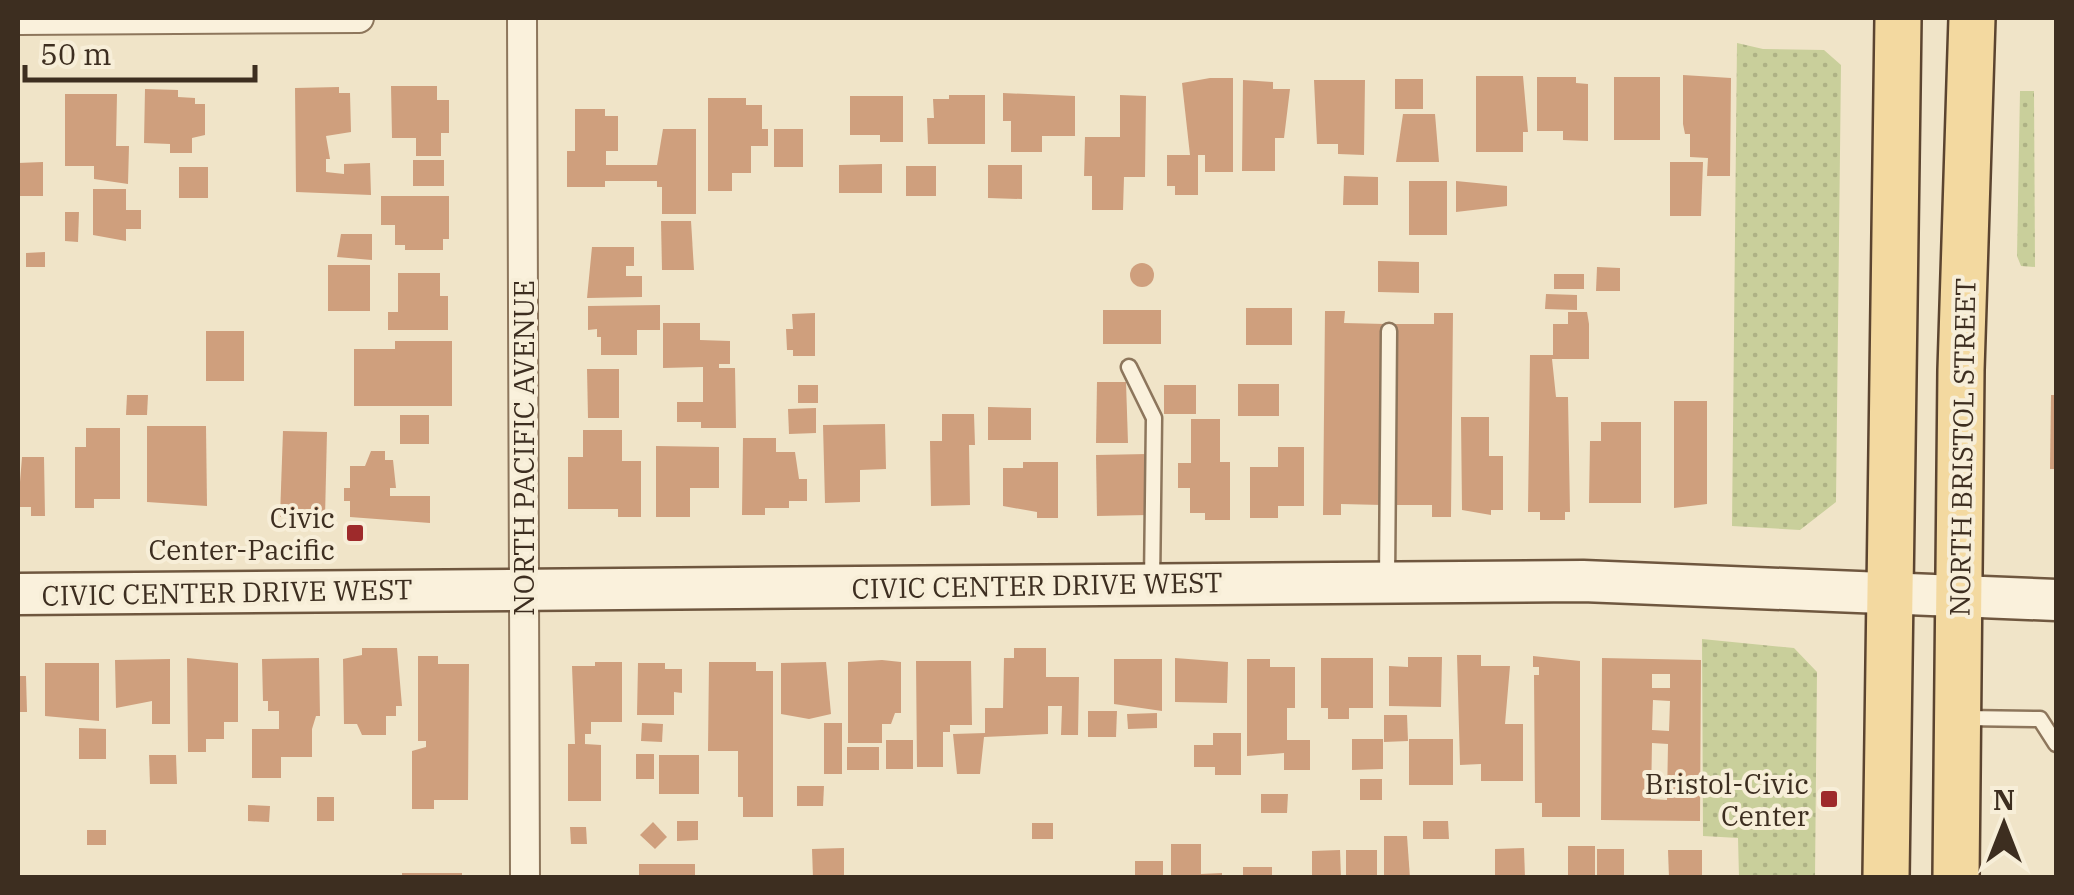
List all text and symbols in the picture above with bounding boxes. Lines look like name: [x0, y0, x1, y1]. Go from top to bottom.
scale bar: [25, 20, 255, 82]
text: 50 m: [40, 34, 112, 73]
street label: NORTH BRISTOL STREET: [1941, 277, 1983, 617]
street label: NORTH PACIFIC AVENUE: [505, 280, 542, 616]
place label: Civic Center-Pacific: [148, 499, 335, 568]
marker: Civic Center-Pacific: [344, 522, 366, 544]
street label: CIVIC CENTER DRIVE WEST: [851, 563, 1223, 607]
street label: CIVIC CENTER DRIVE WEST: [41, 570, 413, 614]
place label: Bristol-Civic Center: [1645, 765, 1810, 834]
north arrow: [1954, 775, 2054, 875]
text: N: [1993, 781, 2015, 818]
marker: Bristol-Civic Center: [1818, 788, 1840, 810]

